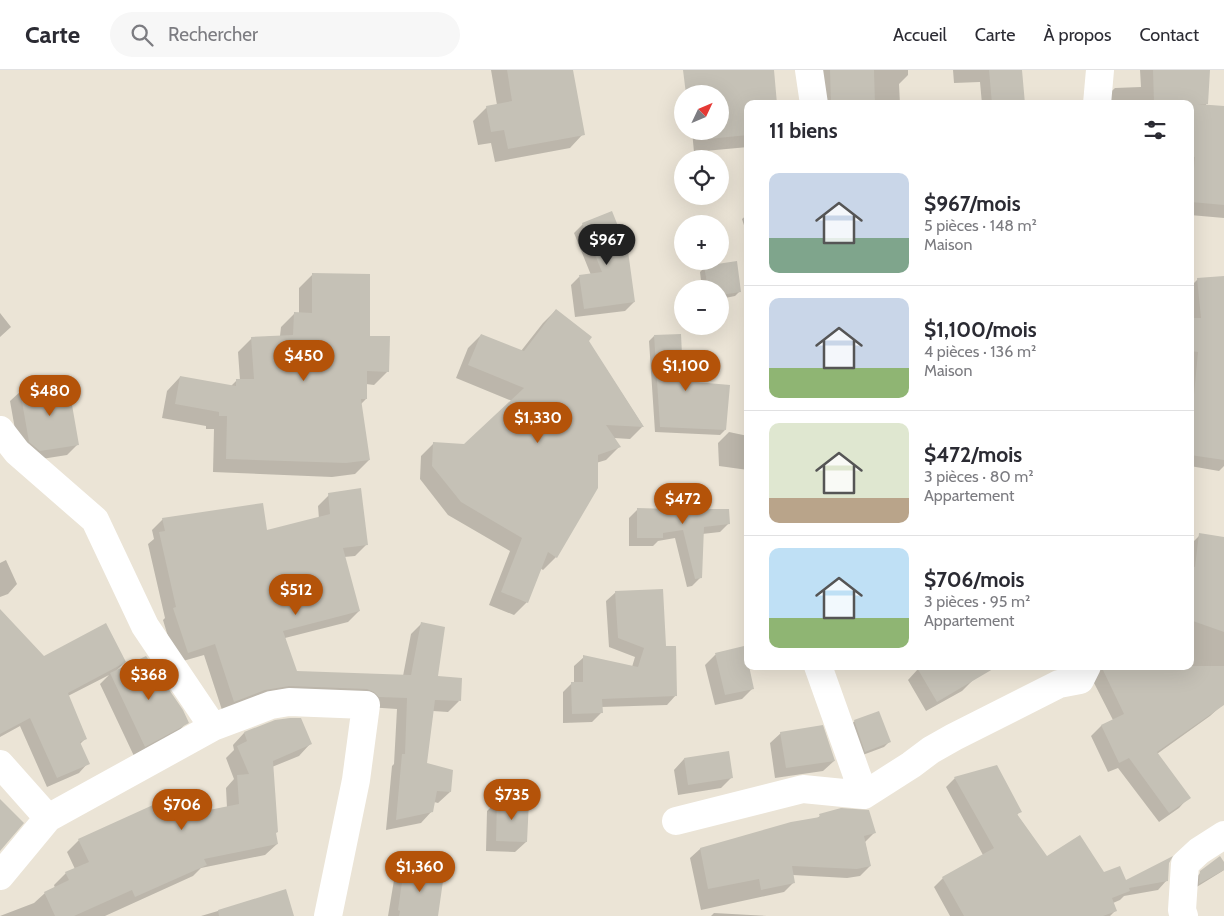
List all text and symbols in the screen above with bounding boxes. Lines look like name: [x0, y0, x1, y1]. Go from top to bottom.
search box: [110, 12, 460, 57]
text: Carte: [25, 20, 80, 49]
icon: search: [128, 21, 156, 49]
text: Rechercher: [168, 23, 258, 46]
text: Accueil: [893, 24, 947, 46]
text: Carte: [975, 24, 1015, 46]
text: À propos: [1043, 24, 1111, 46]
text: Contact: [1139, 24, 1199, 46]
north arrow: [674, 85, 729, 140]
map controls: [674, 85, 729, 335]
icon: filters: [1141, 116, 1169, 144]
text: 11 biens: [769, 118, 838, 143]
button: locate: [674, 150, 729, 205]
text: $967/mois: [924, 191, 1021, 216]
icon: home: [809, 193, 869, 253]
button: +: [674, 215, 729, 270]
text: 5 pièces · 148 m²: [924, 216, 1037, 235]
pin: $967: [577, 224, 637, 266]
text: $967: [589, 230, 625, 249]
text: Maison: [924, 235, 972, 254]
button: −: [674, 280, 729, 335]
text: $1,100/mois: [924, 317, 1037, 342]
icon: home: [809, 318, 869, 378]
pin: $450: [274, 340, 334, 382]
text: 4 pièces · 136 m²: [924, 342, 1036, 361]
text: $450: [284, 346, 324, 365]
pin: $1,100: [645, 350, 727, 392]
text: $1,100: [662, 356, 710, 375]
text: Maison: [924, 361, 972, 380]
pin: $480: [20, 374, 80, 417]
text: $480: [30, 381, 70, 400]
pin: $1,330: [497, 402, 579, 444]
text: $1,330: [514, 408, 562, 427]
text: $472/mois: [924, 442, 1022, 467]
icon: home: [809, 443, 869, 503]
text: 3 pièces · 80 m²: [924, 467, 1034, 486]
pin: $472: [653, 482, 713, 525]
text: Appartement: [924, 486, 1014, 505]
text: $472: [665, 489, 701, 508]
text: $706/mois: [924, 567, 1024, 592]
icon: home: [809, 568, 869, 628]
pin: $512: [266, 574, 326, 616]
text: $512: [280, 580, 312, 599]
text: 3 pièces · 95 m²: [924, 592, 1030, 611]
text: Appartement: [924, 611, 1014, 630]
pin: $368: [119, 658, 179, 701]
text: $368: [131, 665, 167, 684]
pin: $735: [482, 778, 542, 821]
text: $735: [495, 785, 529, 804]
pin: $706: [152, 788, 212, 831]
text: $706: [163, 795, 201, 814]
pin: $1,360: [379, 850, 461, 893]
text: $1,360: [396, 857, 444, 876]

